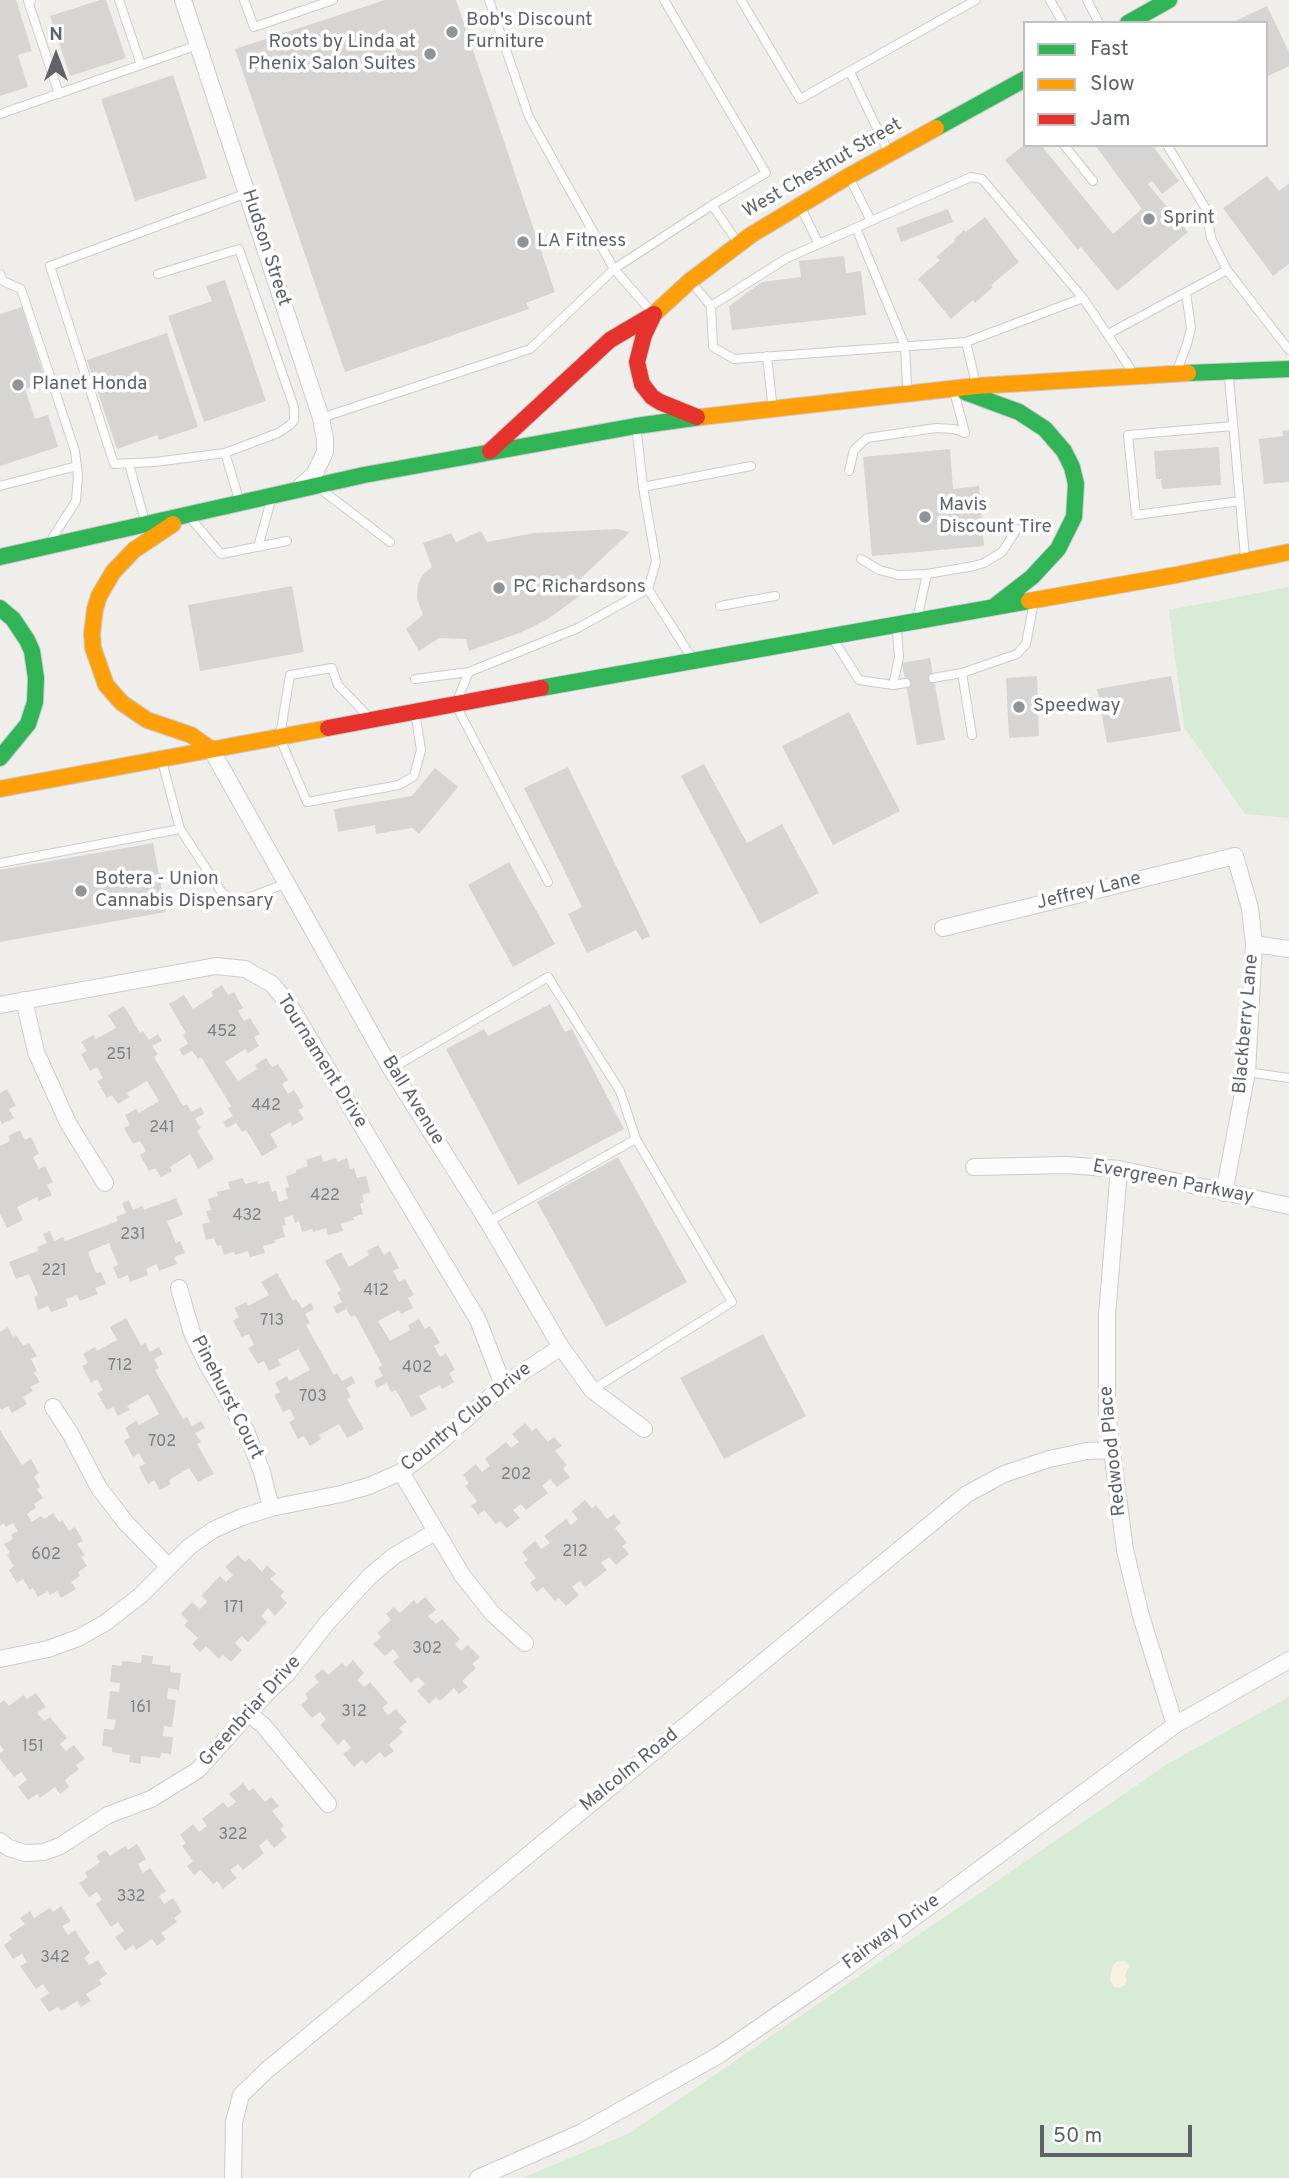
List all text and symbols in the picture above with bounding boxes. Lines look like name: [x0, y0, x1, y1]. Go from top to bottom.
place label: Bob's Discount Furniture: [466, 10, 593, 54]
north arrow: [21, 21, 91, 91]
legend: [1023, 21, 1268, 147]
text: N: [49, 23, 63, 47]
marker: Bob's Discount Furniture: [444, 24, 460, 40]
place label: Roots by Linda at Phenix Salon Suites: [248, 32, 416, 76]
text: Fast: [1090, 36, 1129, 63]
marker: Roots by Linda at Phenix Salon Suites: [422, 46, 438, 62]
text: Slow: [1090, 71, 1135, 98]
text: Jam: [1090, 106, 1131, 133]
street label: West Chestnut Street: [739, 114, 907, 224]
street label: Hudson Street: [235, 187, 295, 309]
place label: Sprint: [1163, 208, 1215, 230]
marker: Sprint: [1141, 211, 1157, 227]
place label: LA Fitness: [537, 231, 626, 253]
marker: LA Fitness: [515, 234, 531, 250]
place label: Planet Honda: [32, 374, 147, 396]
marker: Planet Honda: [10, 377, 26, 393]
place label: Mavis Discount Tire: [939, 495, 1052, 539]
marker: Mavis Discount Tire: [917, 509, 933, 525]
place label: PC Richardsons: [513, 577, 646, 599]
marker: PC Richardsons: [491, 580, 507, 596]
place label: Speedway: [1033, 696, 1121, 718]
marker: Speedway: [1011, 699, 1027, 715]
street label: Jeffrey Lane: [1034, 868, 1144, 916]
place label: Botera - Union Cannabis Dispensary: [95, 869, 274, 913]
marker: Botera - Union Cannabis Dispensary: [73, 883, 89, 899]
street label: Blackberry Lane: [1230, 953, 1264, 1095]
street label: Tournament Drive: [271, 991, 371, 1133]
house number: 452: [207, 1023, 237, 1043]
house number: 251: [106, 1046, 132, 1066]
street label: Ball Avenue: [376, 1052, 448, 1150]
house number: 442: [251, 1097, 281, 1117]
house number: 241: [149, 1119, 175, 1139]
street label: Evergreen Parkway: [1091, 1156, 1255, 1210]
house number: 422: [310, 1187, 340, 1207]
house number: 432: [232, 1207, 262, 1227]
house number: 231: [120, 1226, 146, 1246]
house number: 221: [41, 1262, 67, 1282]
house number: 412: [363, 1282, 389, 1302]
house number: 713: [260, 1312, 284, 1332]
street label: Pinehurst Court: [185, 1332, 267, 1464]
house number: 712: [108, 1357, 132, 1377]
street label: Country Club Drive: [397, 1359, 537, 1477]
house number: 402: [402, 1359, 432, 1379]
street label: Redwood Place: [1096, 1385, 1132, 1517]
house number: 703: [299, 1388, 327, 1408]
house number: 702: [148, 1433, 176, 1453]
house number: 202: [501, 1466, 531, 1486]
house number: 212: [562, 1543, 588, 1563]
house number: 602: [31, 1546, 61, 1566]
house number: 171: [224, 1599, 244, 1619]
house number: 302: [412, 1640, 442, 1660]
street label: Greenbriar Drive: [195, 1652, 307, 1772]
house number: 161: [130, 1699, 152, 1719]
house number: 312: [341, 1703, 367, 1723]
street label: Malcolm Road: [576, 1725, 684, 1817]
house number: 151: [22, 1738, 44, 1758]
house number: 322: [219, 1826, 247, 1846]
house number: 332: [117, 1888, 145, 1908]
street label: Fairway Drive: [839, 1890, 945, 1976]
house number: 342: [40, 1949, 70, 1969]
scale bar: [1044, 2112, 1196, 2156]
text: 50 m: [1053, 2123, 1102, 2150]

